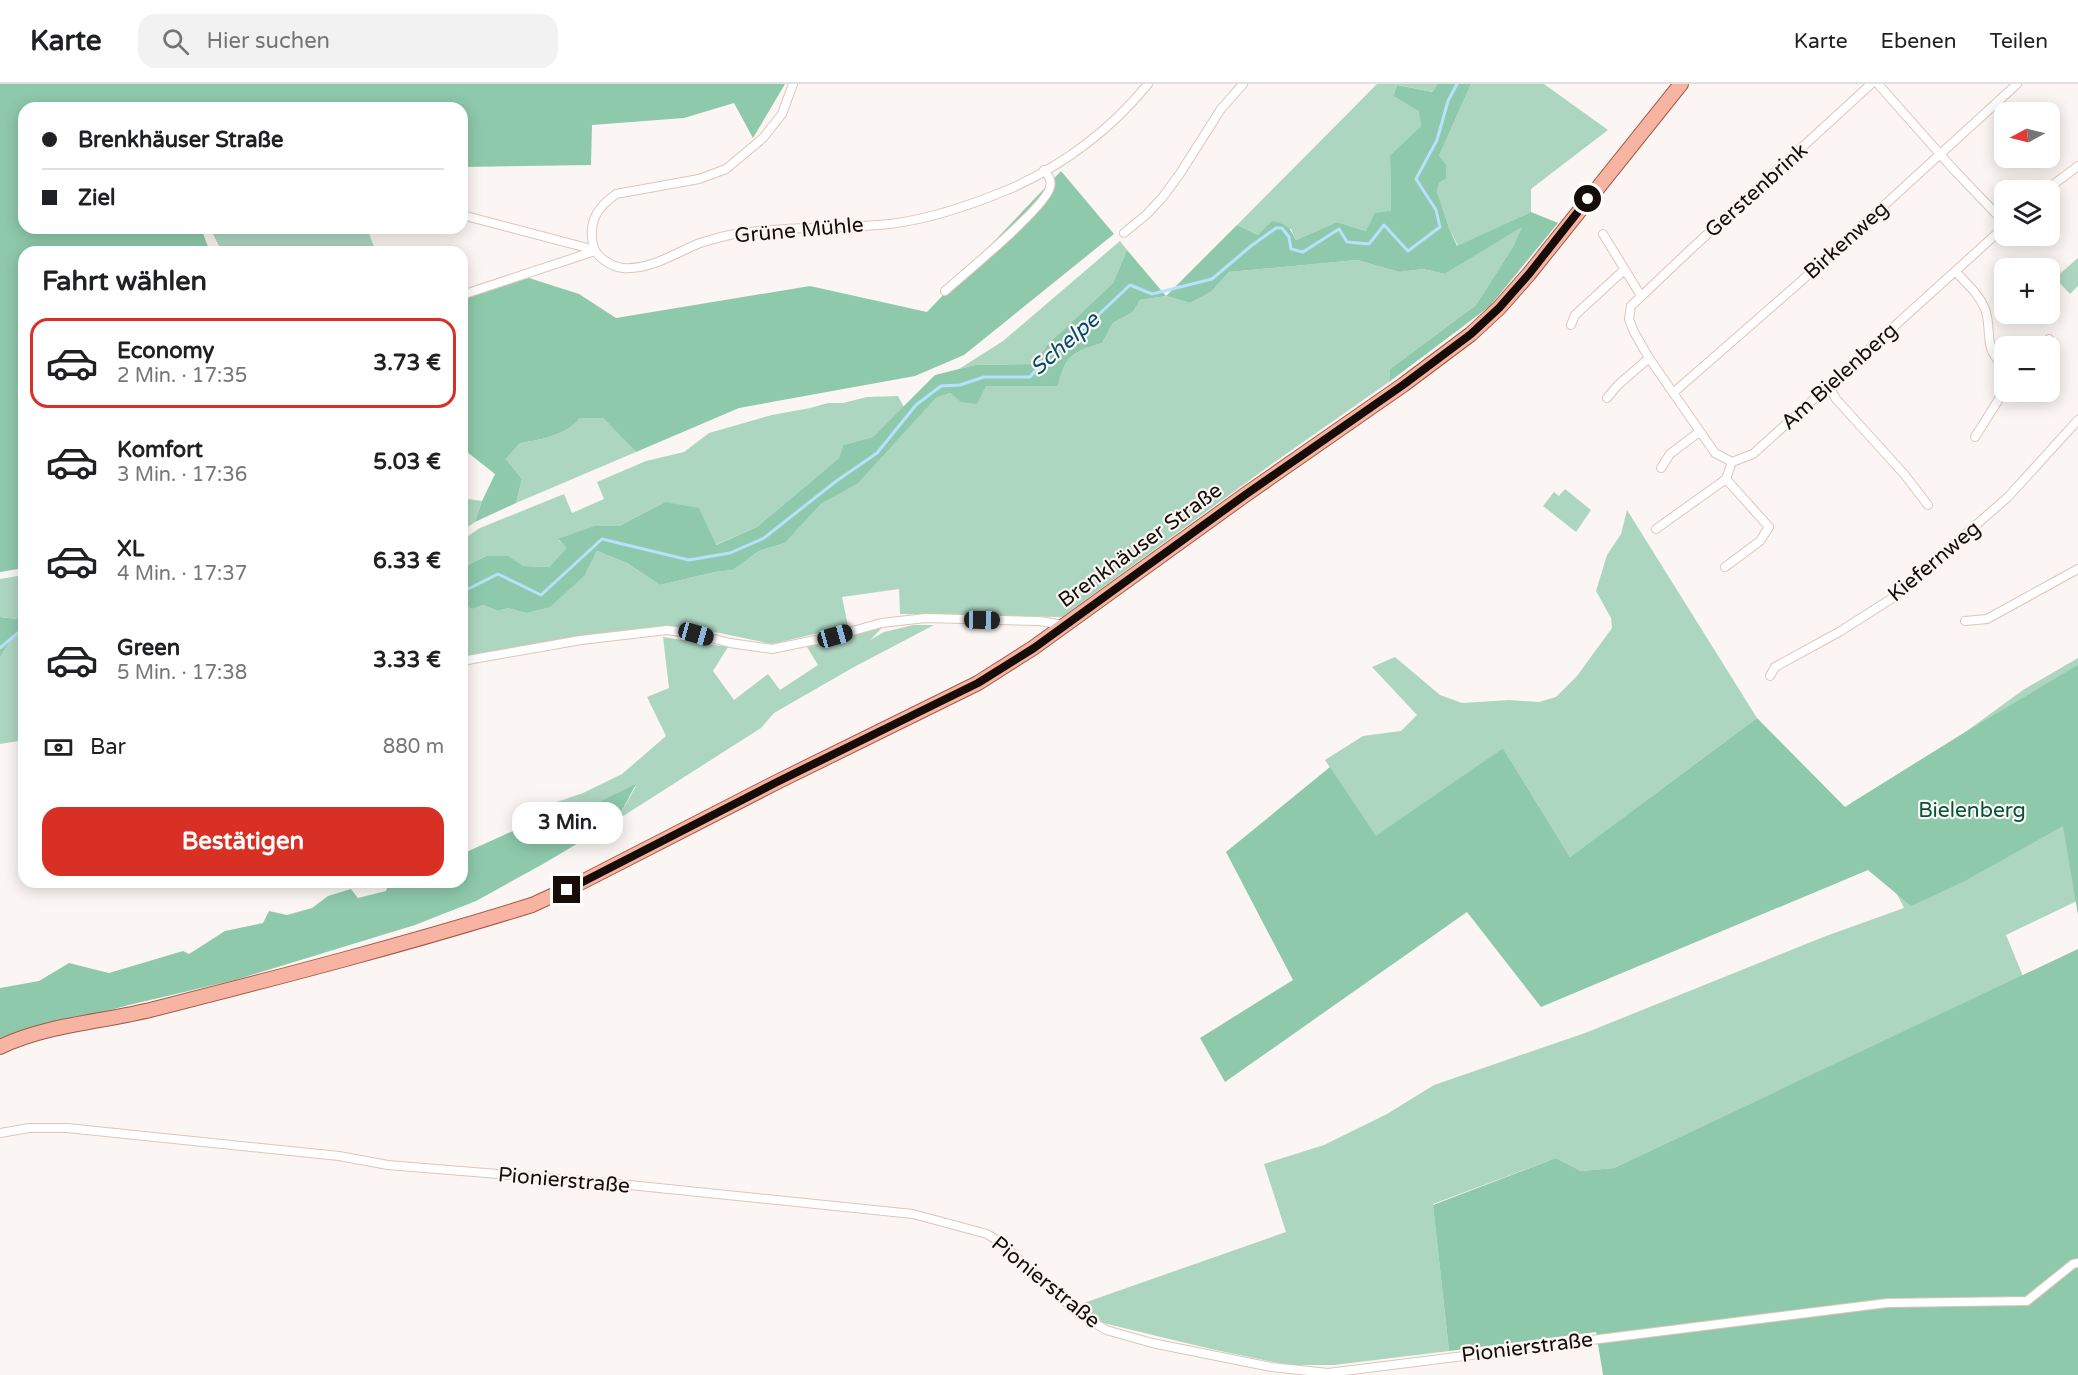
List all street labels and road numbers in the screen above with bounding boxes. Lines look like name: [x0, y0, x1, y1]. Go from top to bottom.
street label: Gerstenbrink: [1700, 138, 1813, 243]
street label: Birkenweg: [1799, 196, 1894, 285]
street label: Grüne Mühle: [733, 212, 865, 249]
street label: Am Bielenberg: [1776, 318, 1903, 435]
street label: Brenkhäuser Straße: [1054, 478, 1227, 613]
street label: Kiefernweg: [1883, 516, 1986, 607]
street label: Pionierstraße: [497, 1162, 631, 1199]
street label: Pionierstraße: [986, 1231, 1105, 1334]
street label: Pionierstraße: [1460, 1327, 1594, 1368]

